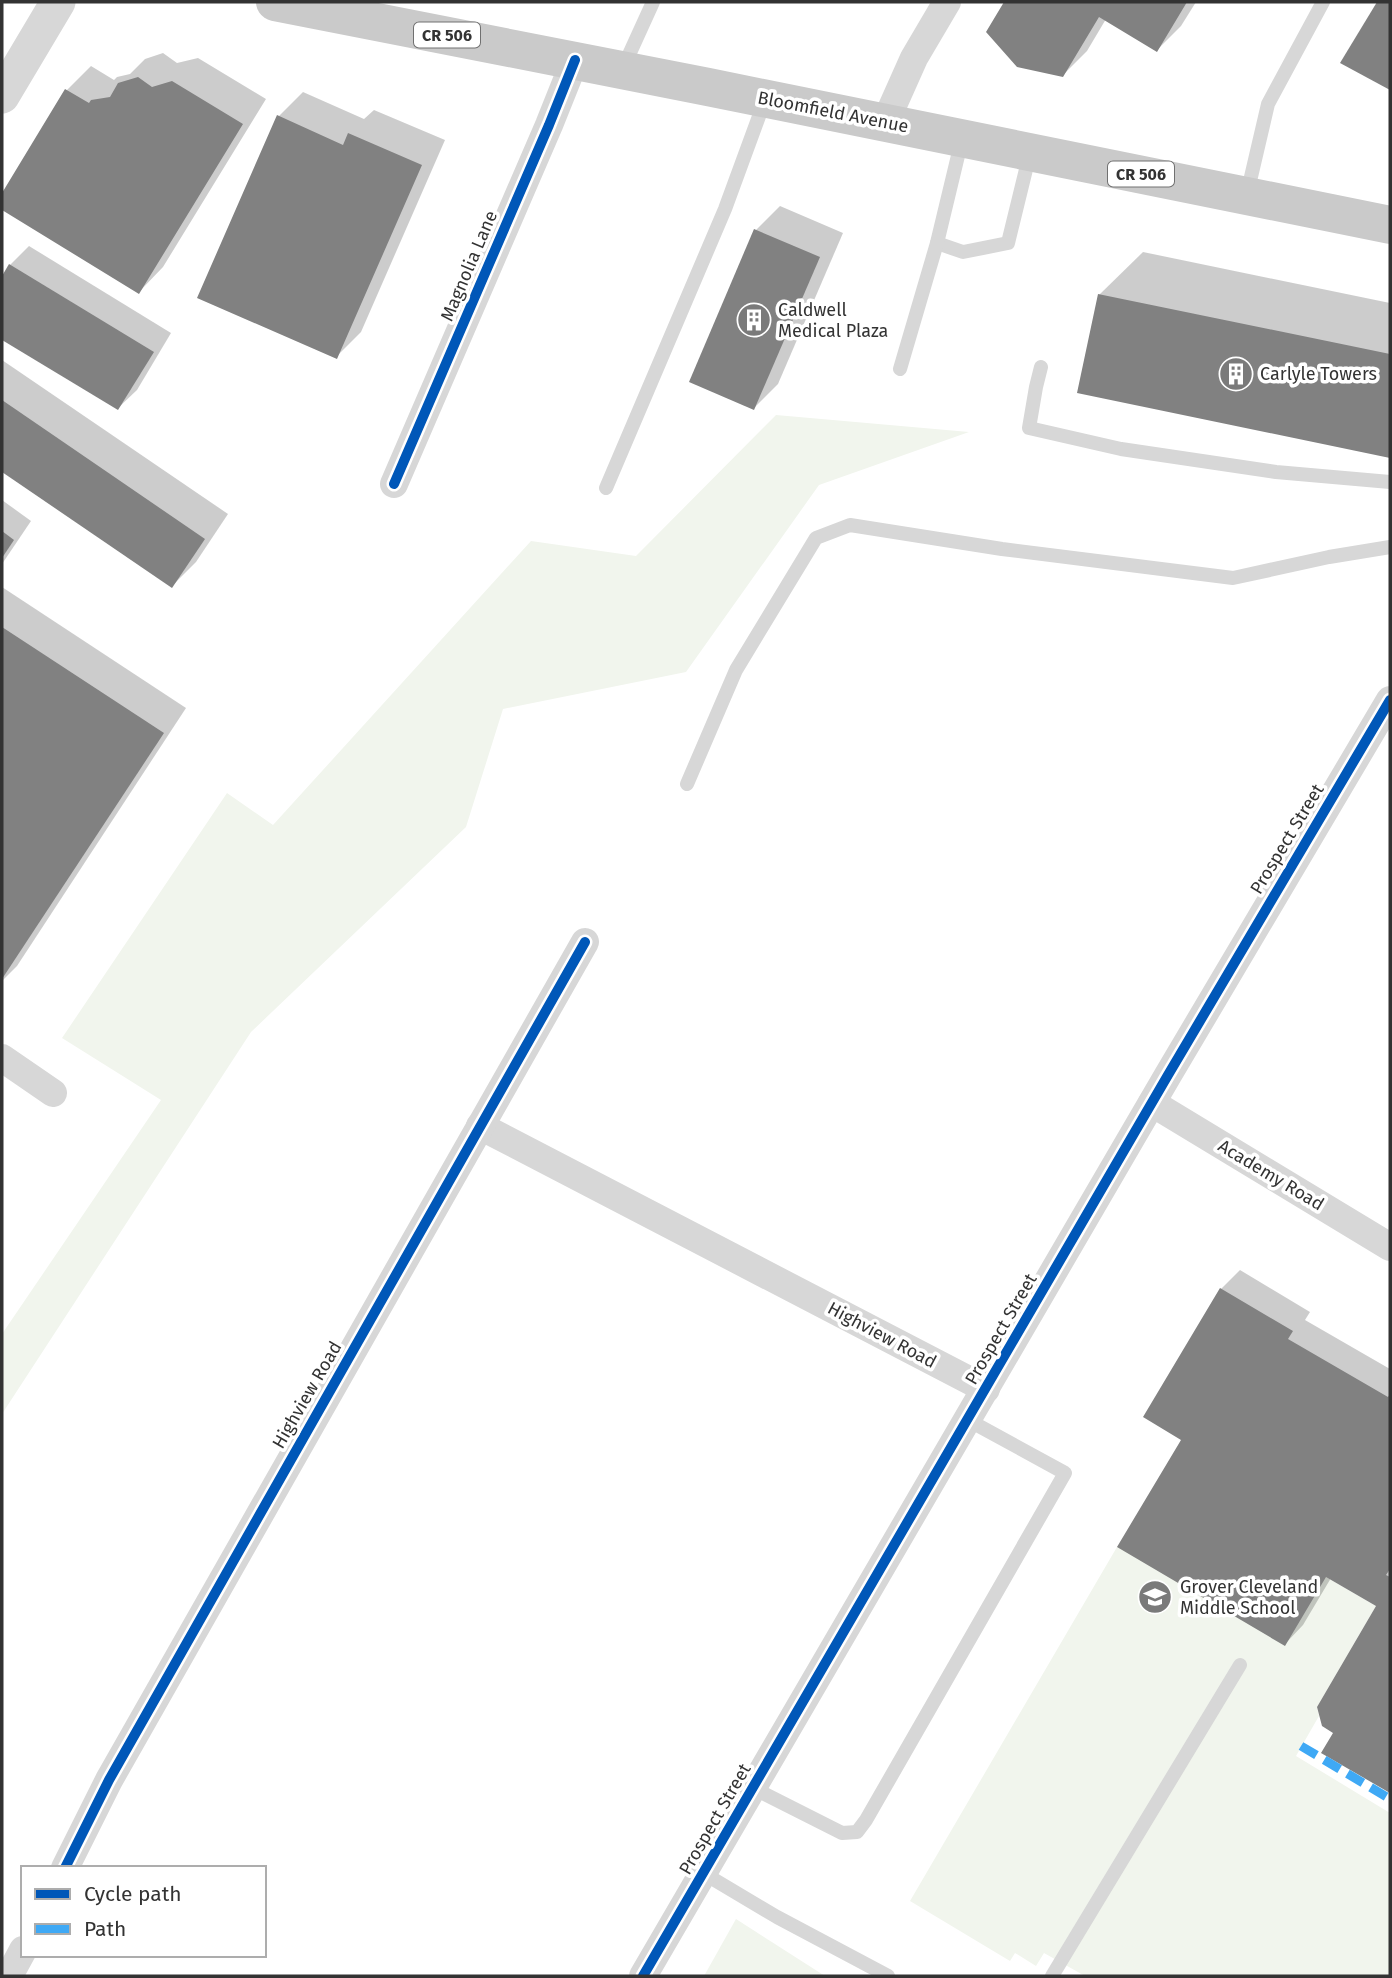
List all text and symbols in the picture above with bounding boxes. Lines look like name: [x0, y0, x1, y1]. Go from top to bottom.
road number: CR 506: [414, 22, 480, 48]
street label: Bloomfield Avenue: [756, 87, 910, 137]
road number: CR 506: [1108, 162, 1174, 186]
street label: Magnolia Lane: [436, 207, 502, 325]
place label: Caldwell Medical Plaza: [778, 299, 888, 342]
building icon: Caldwell Medical Plaza: [735, 301, 773, 339]
building icon: Carlyle Towers: [1217, 355, 1255, 393]
place label: Carlyle Towers: [1260, 363, 1377, 385]
street label: Prospect Street: [1245, 779, 1329, 898]
street label: Academy Road: [1214, 1135, 1328, 1215]
street label: Prospect Street: [960, 1269, 1042, 1388]
street label: Highview Road: [824, 1297, 940, 1373]
street label: Highview Road: [267, 1338, 347, 1452]
place label: Grover Cleveland Middle School: [1180, 1576, 1318, 1619]
school or university icon: Grover Cleveland Middle School: [1136, 1578, 1174, 1616]
street label: Prospect Street: [674, 1759, 756, 1878]
legend: [21, 1866, 266, 1957]
text: Cycle path: [84, 1881, 182, 1907]
text: Path: [84, 1916, 126, 1942]

